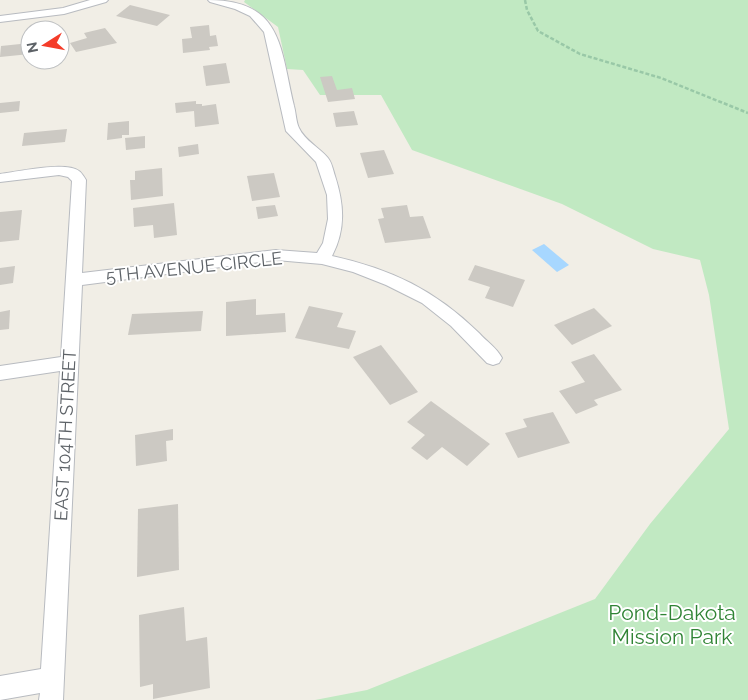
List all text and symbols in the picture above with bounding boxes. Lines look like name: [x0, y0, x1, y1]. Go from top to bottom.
north arrow: [20, 20, 70, 70]
text: N: [23, 41, 41, 54]
street label: 5TH AVENUE CIRCLE: [105, 247, 283, 287]
street label: EAST 104TH STREET: [50, 349, 80, 521]
park label: Pond-Dakota Mission Park: [608, 600, 736, 649]

